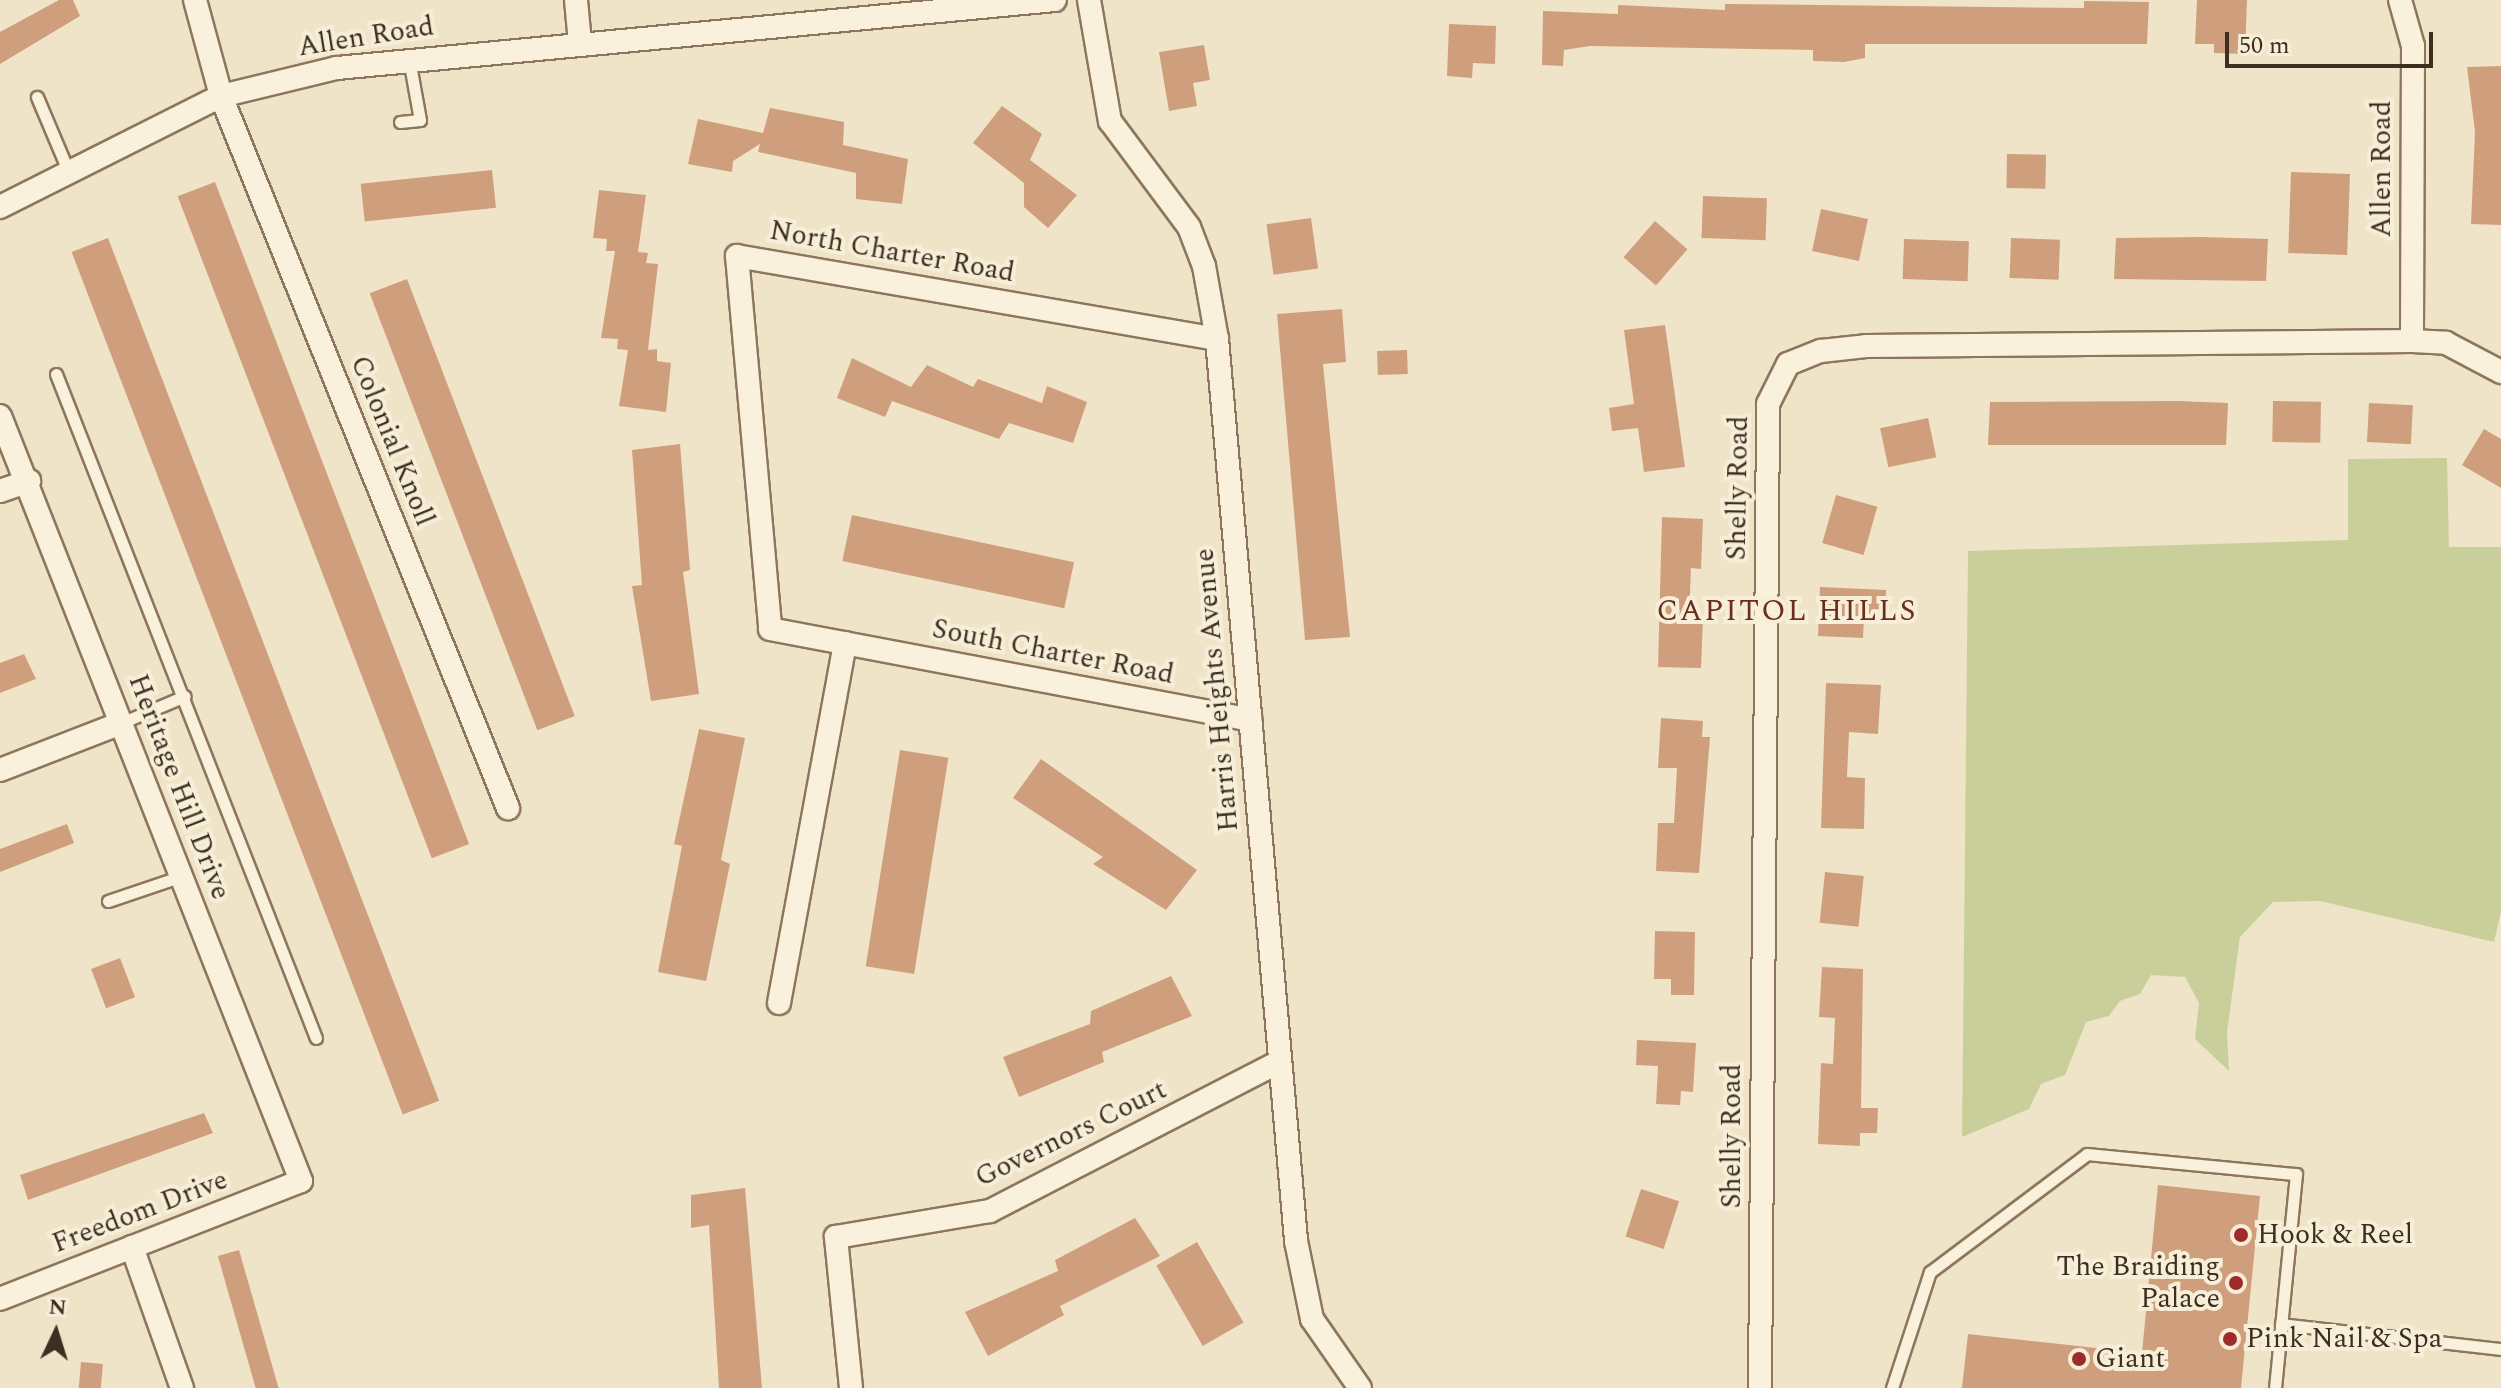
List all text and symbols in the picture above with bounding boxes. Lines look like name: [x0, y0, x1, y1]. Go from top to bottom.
street label: Allen Road: [296, 10, 436, 64]
scale bar: [2229, 16, 2437, 66]
text: 50 m: [2239, 28, 2290, 64]
street label: Allen Road: [2365, 100, 2399, 238]
street label: North Charter Road: [767, 214, 1017, 290]
street label: Colonial Knoll: [343, 351, 441, 531]
street label: Shelly Road: [1720, 415, 1756, 561]
street label: Harris Heights Avenue: [1188, 547, 1246, 833]
district label: CAPITOL HILLS: [1657, 593, 1917, 629]
street label: South Charter Road: [929, 612, 1177, 692]
street label: Heritage Hill Drive: [121, 670, 237, 904]
street label: Shelly Road: [1715, 1064, 1749, 1208]
street label: Governors Court: [970, 1073, 1172, 1195]
street label: Freedom Drive: [48, 1163, 232, 1261]
place label: Hook & Reel: [2257, 1218, 2413, 1252]
marker: Hook & Reel: [2232, 1226, 2250, 1244]
place label: The Braiding Palace: [2056, 1250, 2220, 1316]
marker: The Braiding Palace: [2227, 1274, 2245, 1292]
text: N: [48, 1290, 68, 1325]
north arrow: [16, 1292, 96, 1372]
place label: Pink Nail & Spa: [2246, 1322, 2442, 1356]
marker: Pink Nail & Spa: [2221, 1330, 2239, 1348]
place label: Giant: [2095, 1342, 2165, 1376]
marker: Giant: [2070, 1350, 2088, 1368]

